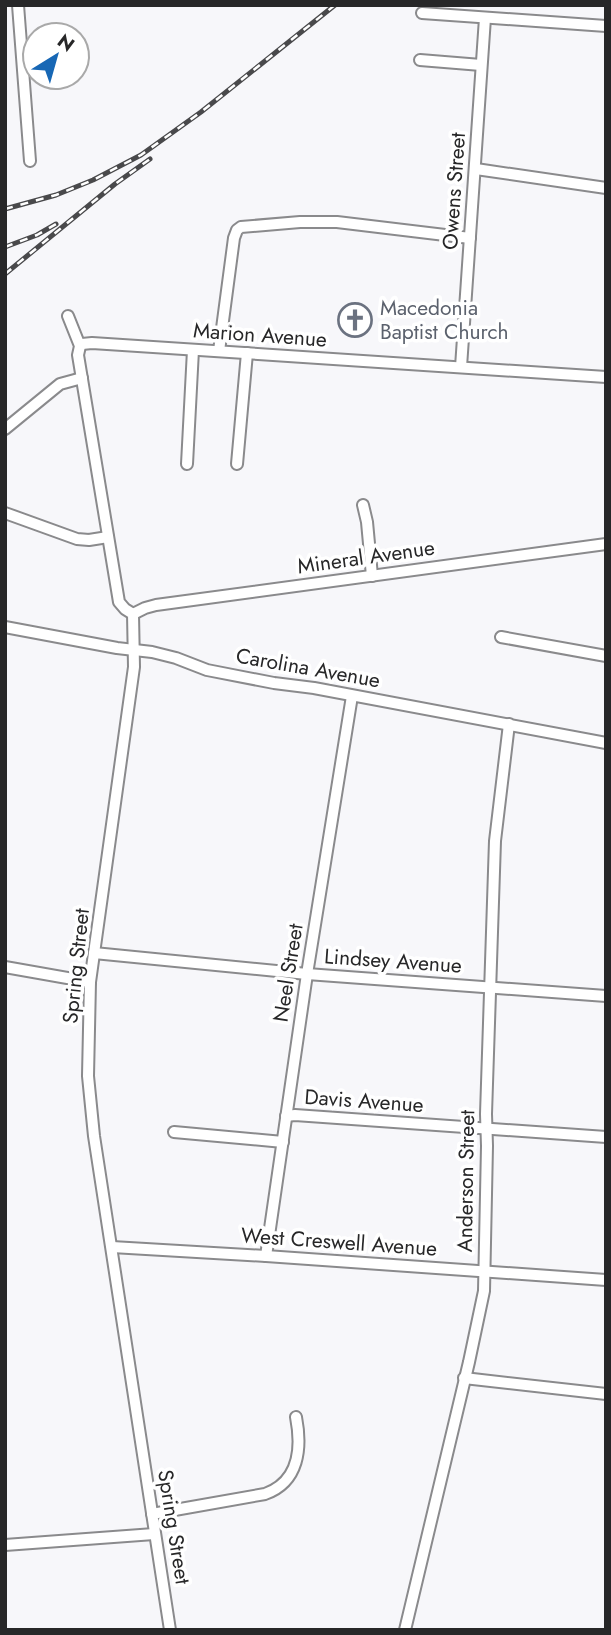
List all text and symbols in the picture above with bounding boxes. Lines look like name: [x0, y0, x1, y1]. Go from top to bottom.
north arrow: [21, 21, 91, 91]
text: N: [52, 27, 80, 58]
street label: Owens Street: [435, 131, 473, 251]
place label: Macedonia Baptist Church: [380, 293, 508, 347]
church icon: Macedonia Baptist Church: [336, 301, 374, 339]
street label: Marion Avenue: [192, 315, 328, 355]
street label: Mineral Avenue: [295, 533, 437, 581]
street label: Carolina Avenue: [234, 641, 383, 695]
street label: Spring Street: [55, 907, 97, 1025]
street label: Neel Street: [265, 922, 311, 1024]
street label: Lindsey Avenue: [323, 941, 463, 981]
street label: Davis Avenue: [304, 1082, 425, 1120]
street label: Anderson Street: [450, 1110, 482, 1252]
street label: West Creswell Avenue: [240, 1220, 438, 1264]
street label: Spring Street: [150, 1468, 198, 1586]

